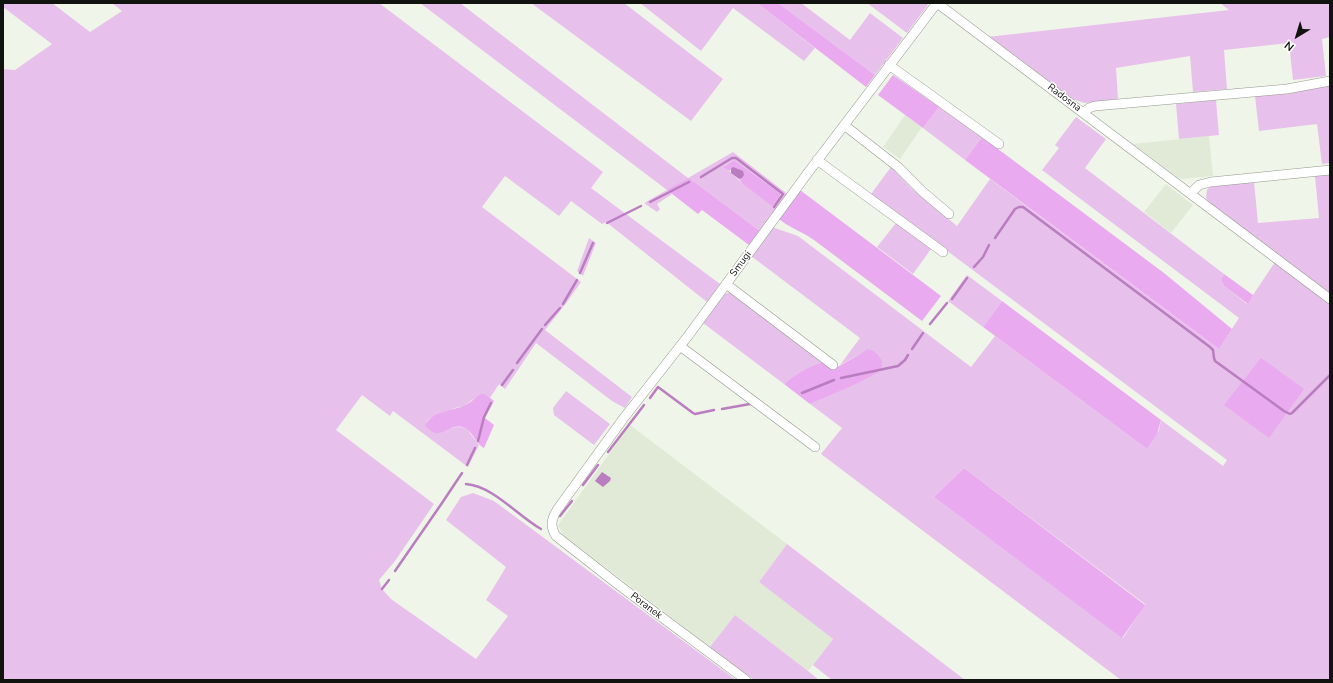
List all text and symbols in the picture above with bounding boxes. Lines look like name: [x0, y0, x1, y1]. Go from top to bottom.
north arrow: [1277, 16, 1317, 56]
text: N: [1281, 37, 1297, 54]
street label: Radosna: [1045, 81, 1083, 115]
street label: Smugi: [728, 249, 754, 279]
street label: Poranek: [628, 590, 664, 622]

